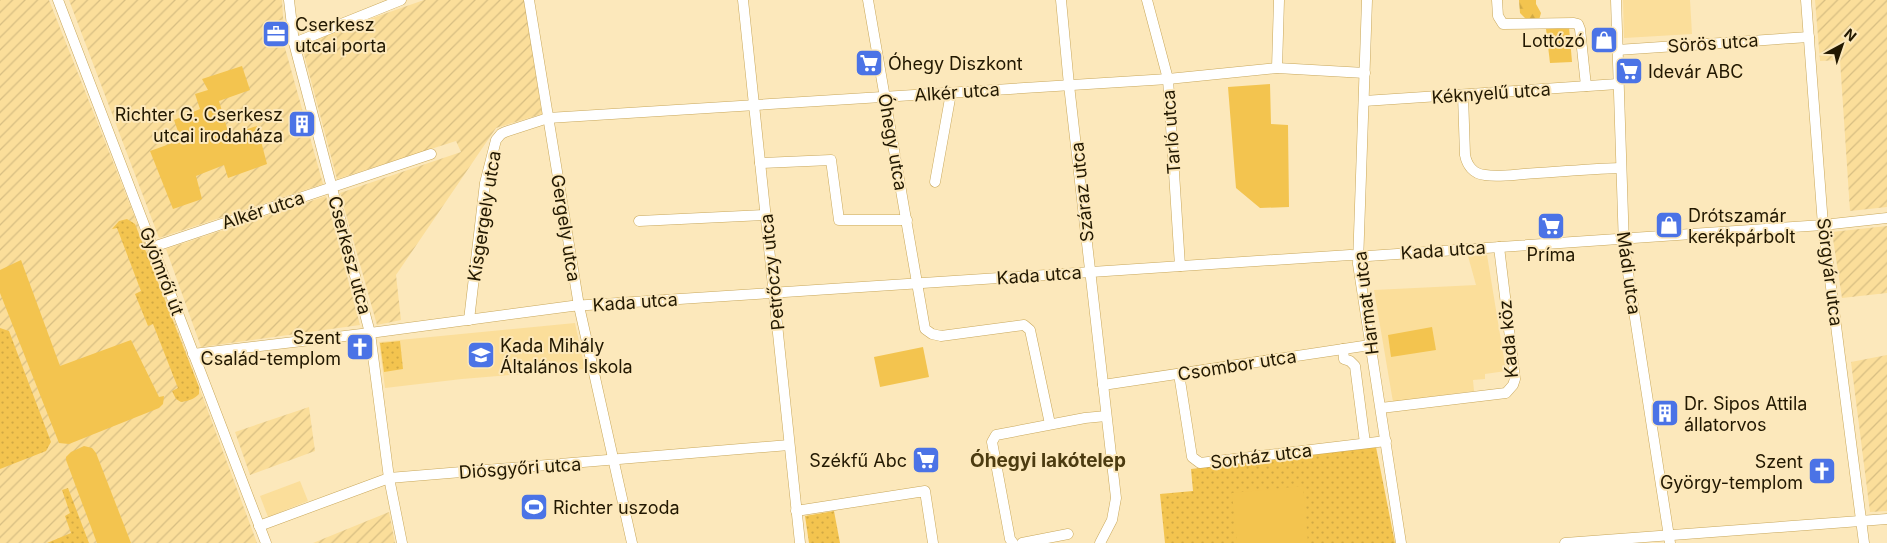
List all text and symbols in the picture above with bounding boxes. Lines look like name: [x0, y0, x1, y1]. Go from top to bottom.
place label: Cserkesz utcai porta: [295, 14, 386, 56]
office icon: Cserkesz utcai porta: [261, 19, 291, 49]
north arrow: [1817, 20, 1867, 70]
shop icon: Lottózó: [1589, 25, 1619, 55]
text: N: [1841, 25, 1860, 45]
street label: Sörös utca: [1667, 29, 1759, 57]
place label: Lottózó: [1522, 30, 1585, 51]
supermarket icon: Óhegy Diszkont: [854, 48, 884, 78]
place label: Óhegy Diszkont: [888, 52, 1023, 74]
supermarket icon: Idevár ABC: [1614, 56, 1644, 86]
place label: Idevár ABC: [1648, 61, 1743, 82]
street label: Kéknyelű utca: [1431, 78, 1551, 108]
street label: Alkér utca: [914, 79, 1000, 105]
street label: Tarló utca: [1158, 89, 1184, 175]
street label: Óhegy utca: [874, 92, 913, 192]
place label: Richter G. Cserkesz utcai irodaháza: [115, 104, 283, 146]
building icon: Richter G. Cserkesz utcai irodaháza: [287, 109, 317, 139]
street label: Száraz utca: [1066, 141, 1098, 243]
street label: Kisgergely utca: [463, 149, 505, 283]
street label: Gergely utca: [547, 173, 585, 283]
street label: Alkér utca: [219, 187, 307, 233]
street label: Cserkesz utca: [324, 194, 376, 316]
place label: Drótszamár kerékpárbolt: [1688, 205, 1796, 247]
shop icon: Drótszamár kerékpárbolt: [1654, 210, 1684, 240]
supermarket icon: Príma: [1536, 211, 1566, 241]
street label: Petrőczy utca: [755, 213, 789, 331]
street label: Sörgyár utca: [1813, 217, 1847, 327]
street label: Gyömrői út: [136, 224, 189, 318]
street label: Mádi utca: [1613, 230, 1645, 316]
street label: Kada utca: [1400, 237, 1486, 263]
place label: Príma: [1527, 244, 1575, 265]
street label: Harmat utca: [1349, 250, 1383, 356]
street label: Kada utca: [996, 262, 1082, 288]
street label: Kada utca: [592, 289, 678, 315]
street label: Kada köz: [1494, 299, 1522, 379]
place label: Szent Család-templom: [201, 327, 341, 369]
church icon: Szent Család-templom: [345, 332, 375, 362]
place label: Kada Mihály Általános Iskola: [500, 335, 633, 377]
school or university icon: Kada Mihály Általános Iskola: [466, 340, 496, 370]
street label: Csombor utca: [1176, 345, 1298, 385]
place label: Dr. Sipos Attila állatorvos: [1684, 393, 1807, 435]
building icon: Dr. Sipos Attila állatorvos: [1650, 398, 1680, 428]
street label: Sorház utca: [1209, 439, 1313, 473]
supermarket icon: Székfű Abc: [911, 445, 941, 475]
district label: Óhegyi lakótelep: [970, 449, 1126, 472]
place label: Székfű Abc: [809, 450, 907, 471]
place label: Szent György-templom: [1660, 451, 1803, 493]
street label: Diósgyőri utca: [458, 453, 582, 483]
church icon: Szent György-templom: [1807, 456, 1837, 486]
sports icon: Richter uszoda: [519, 492, 549, 522]
place label: Richter uszoda: [553, 497, 680, 518]

